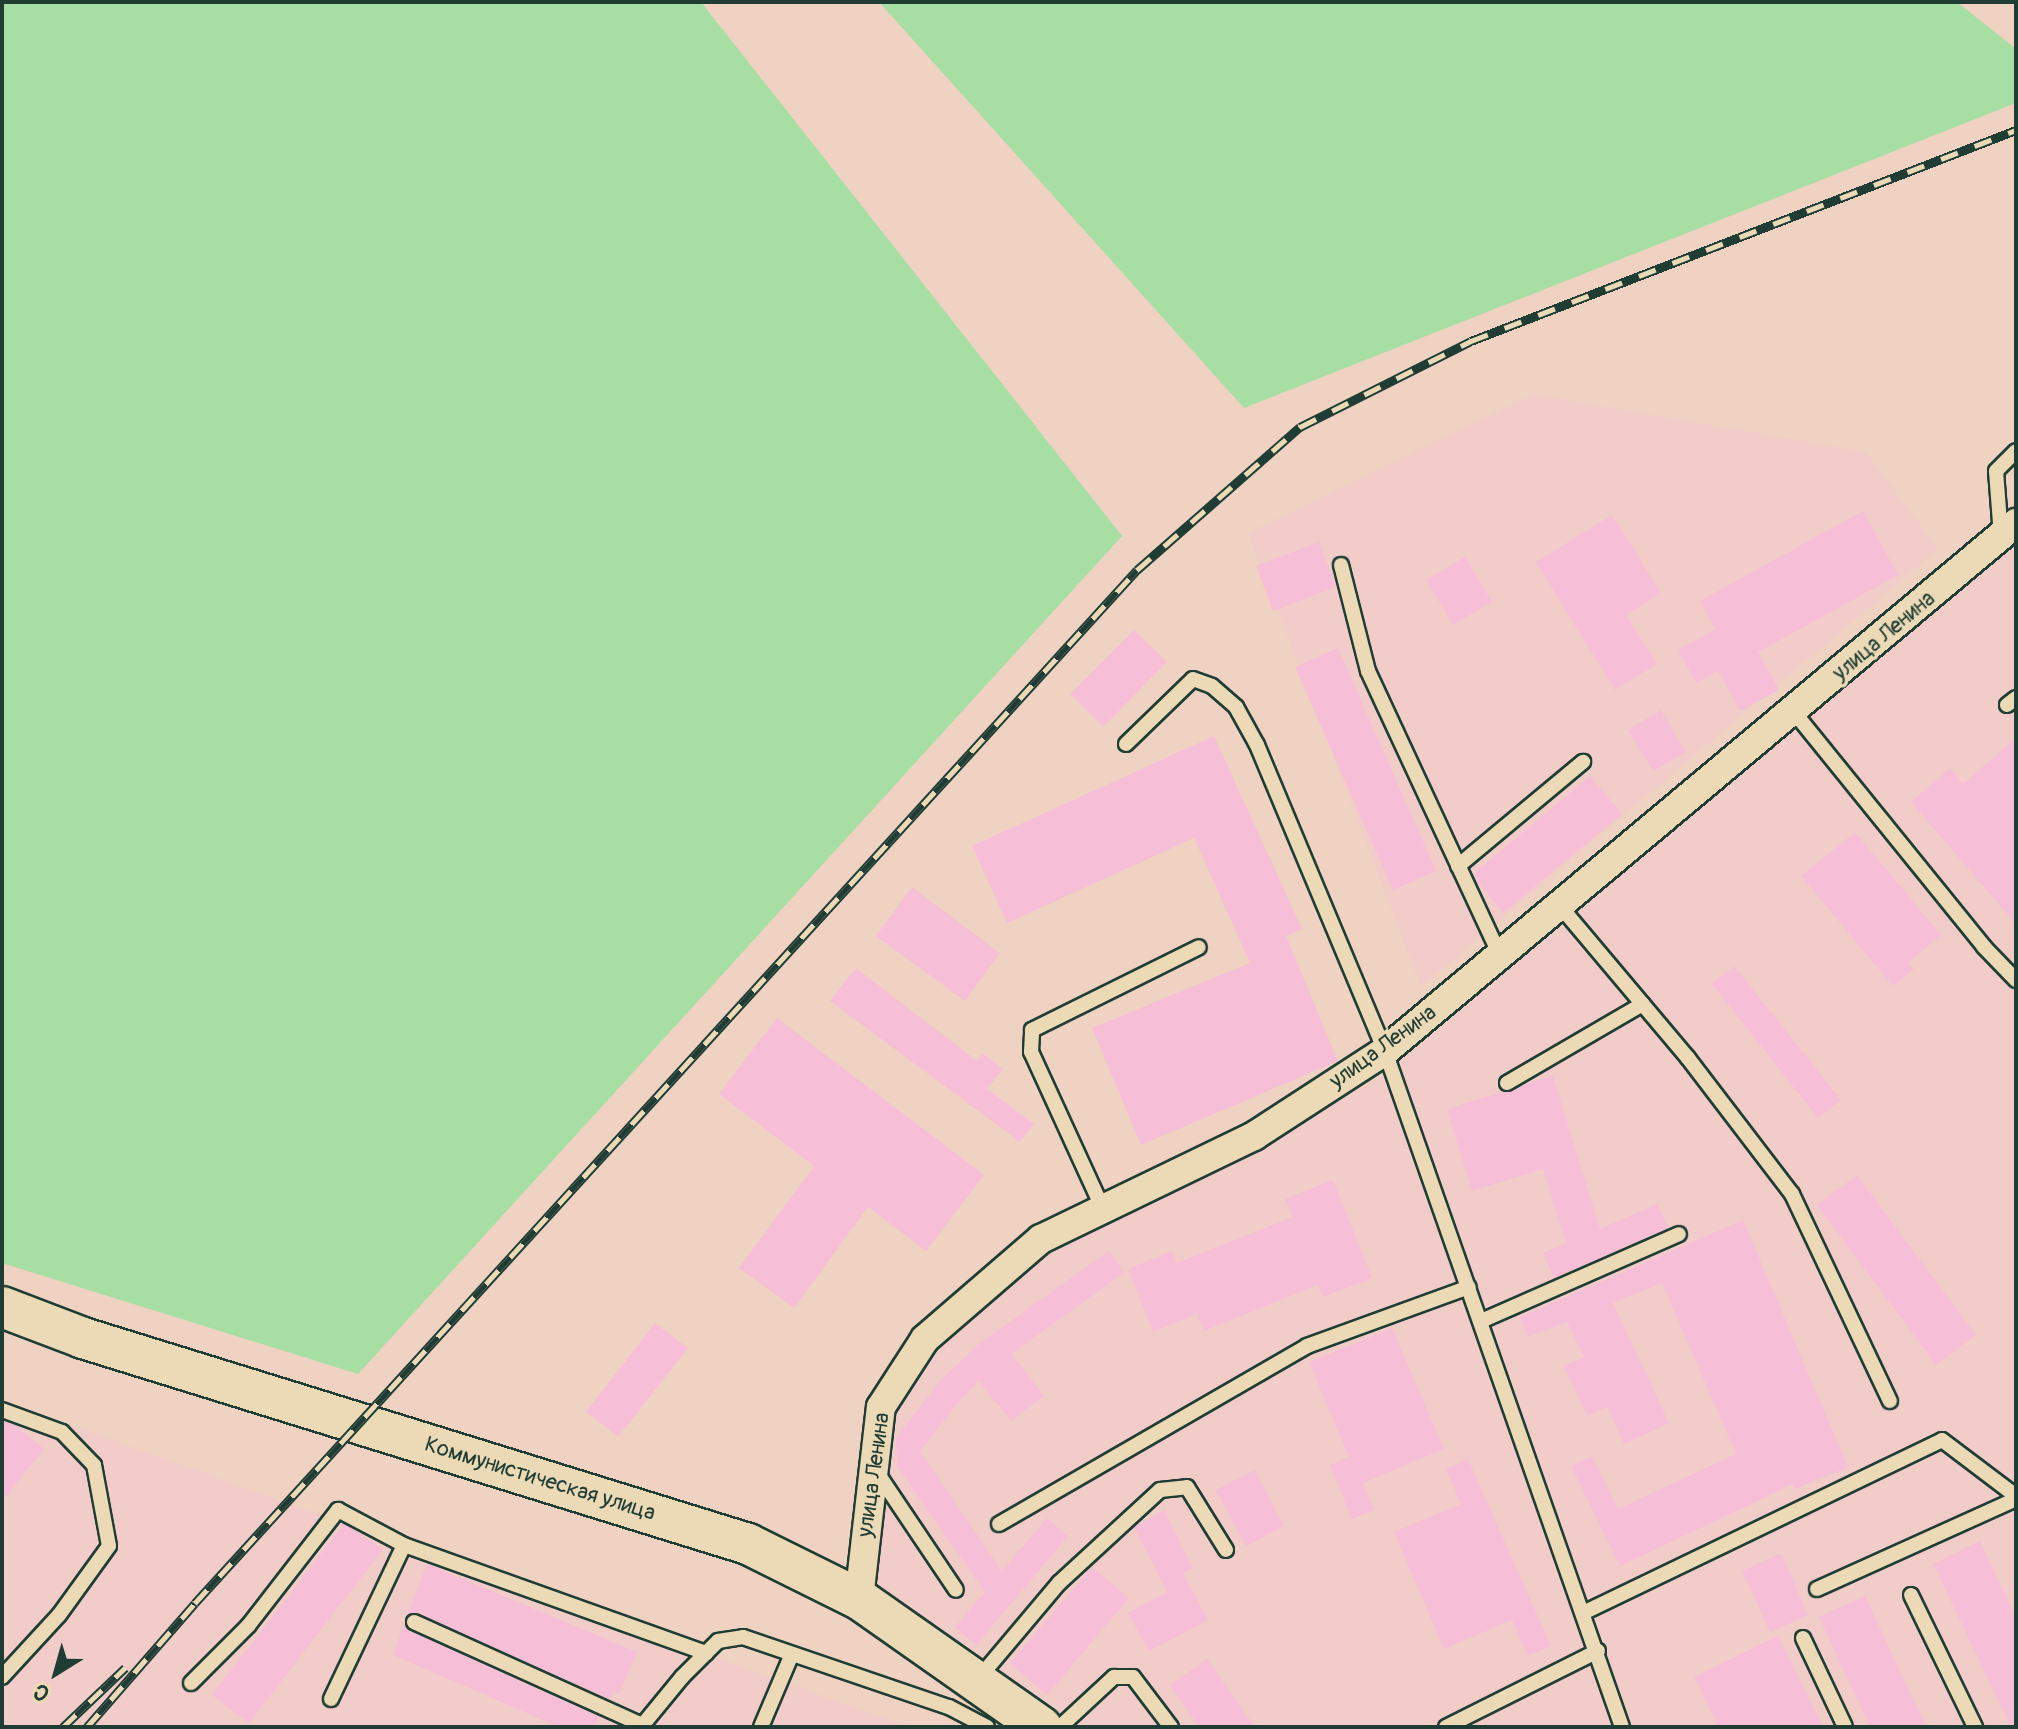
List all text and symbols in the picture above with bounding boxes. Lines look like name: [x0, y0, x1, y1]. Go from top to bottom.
street label: улица Ленина: [1827, 586, 1941, 686]
street label: улица Ленина: [1324, 999, 1442, 1095]
street label: улица Ленина: [852, 1411, 896, 1539]
street label: Коммунистическая улица: [421, 1431, 659, 1527]
north arrow: [16, 1633, 96, 1713]
text: С: [28, 1677, 55, 1707]

